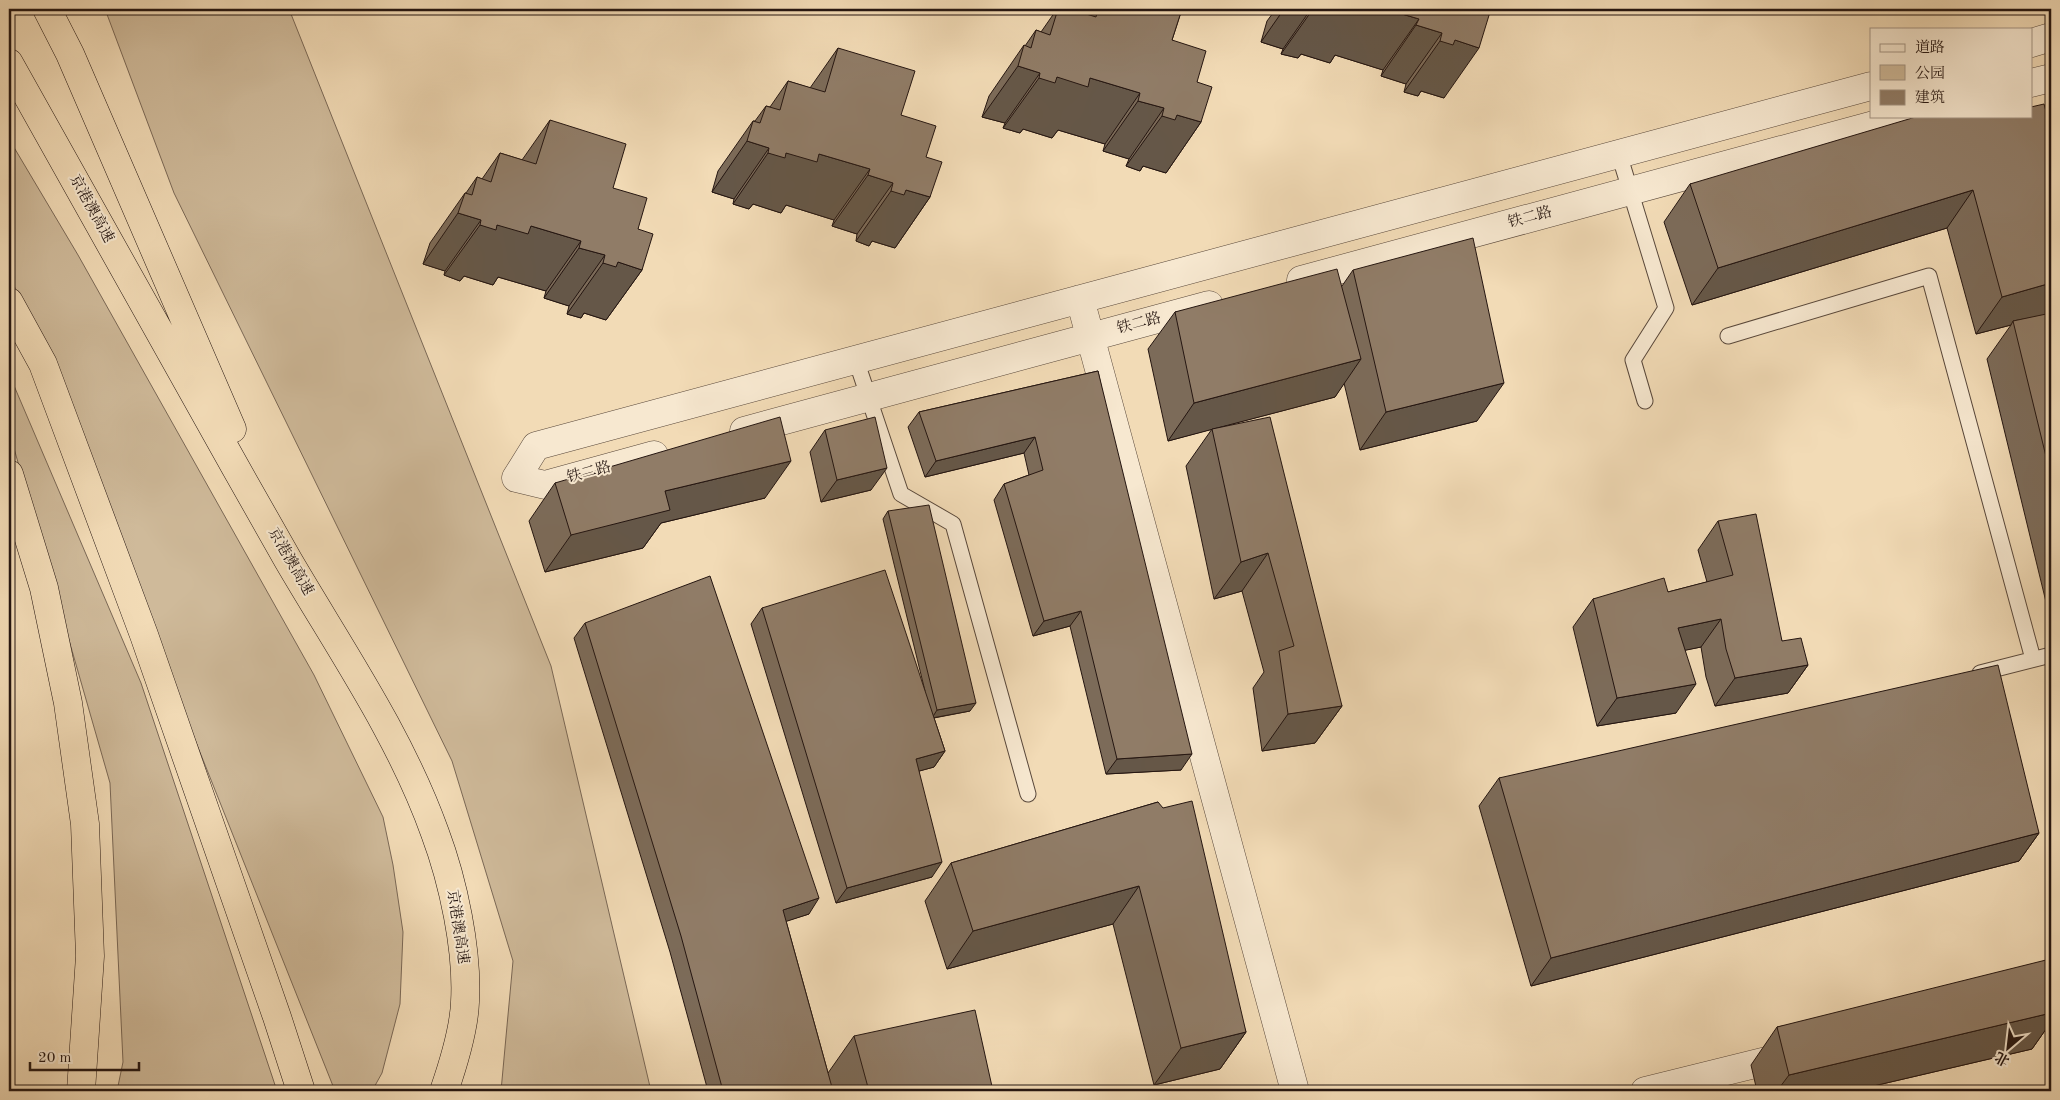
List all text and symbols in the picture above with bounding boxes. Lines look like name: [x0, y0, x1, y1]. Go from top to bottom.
legend: [1870, 28, 2032, 118]
text: 道路: [1915, 39, 1945, 56]
text: 公园: [1915, 65, 1945, 82]
text: 建筑: [1915, 89, 1945, 106]
street label: 京港澳高速: [66, 172, 117, 245]
street label: 铁二路: [1506, 203, 1554, 231]
street label: 铁二路: [1115, 309, 1163, 337]
street label: 铁二路: [565, 458, 613, 486]
street label: 京港澳高速: [265, 525, 317, 598]
street label: 京港澳高速: [444, 888, 472, 965]
north arrow: [1982, 1022, 2032, 1072]
scale bar: [30, 1040, 139, 1072]
text: 北: [1992, 1049, 2012, 1069]
text: 20 m: [38, 1051, 72, 1066]

